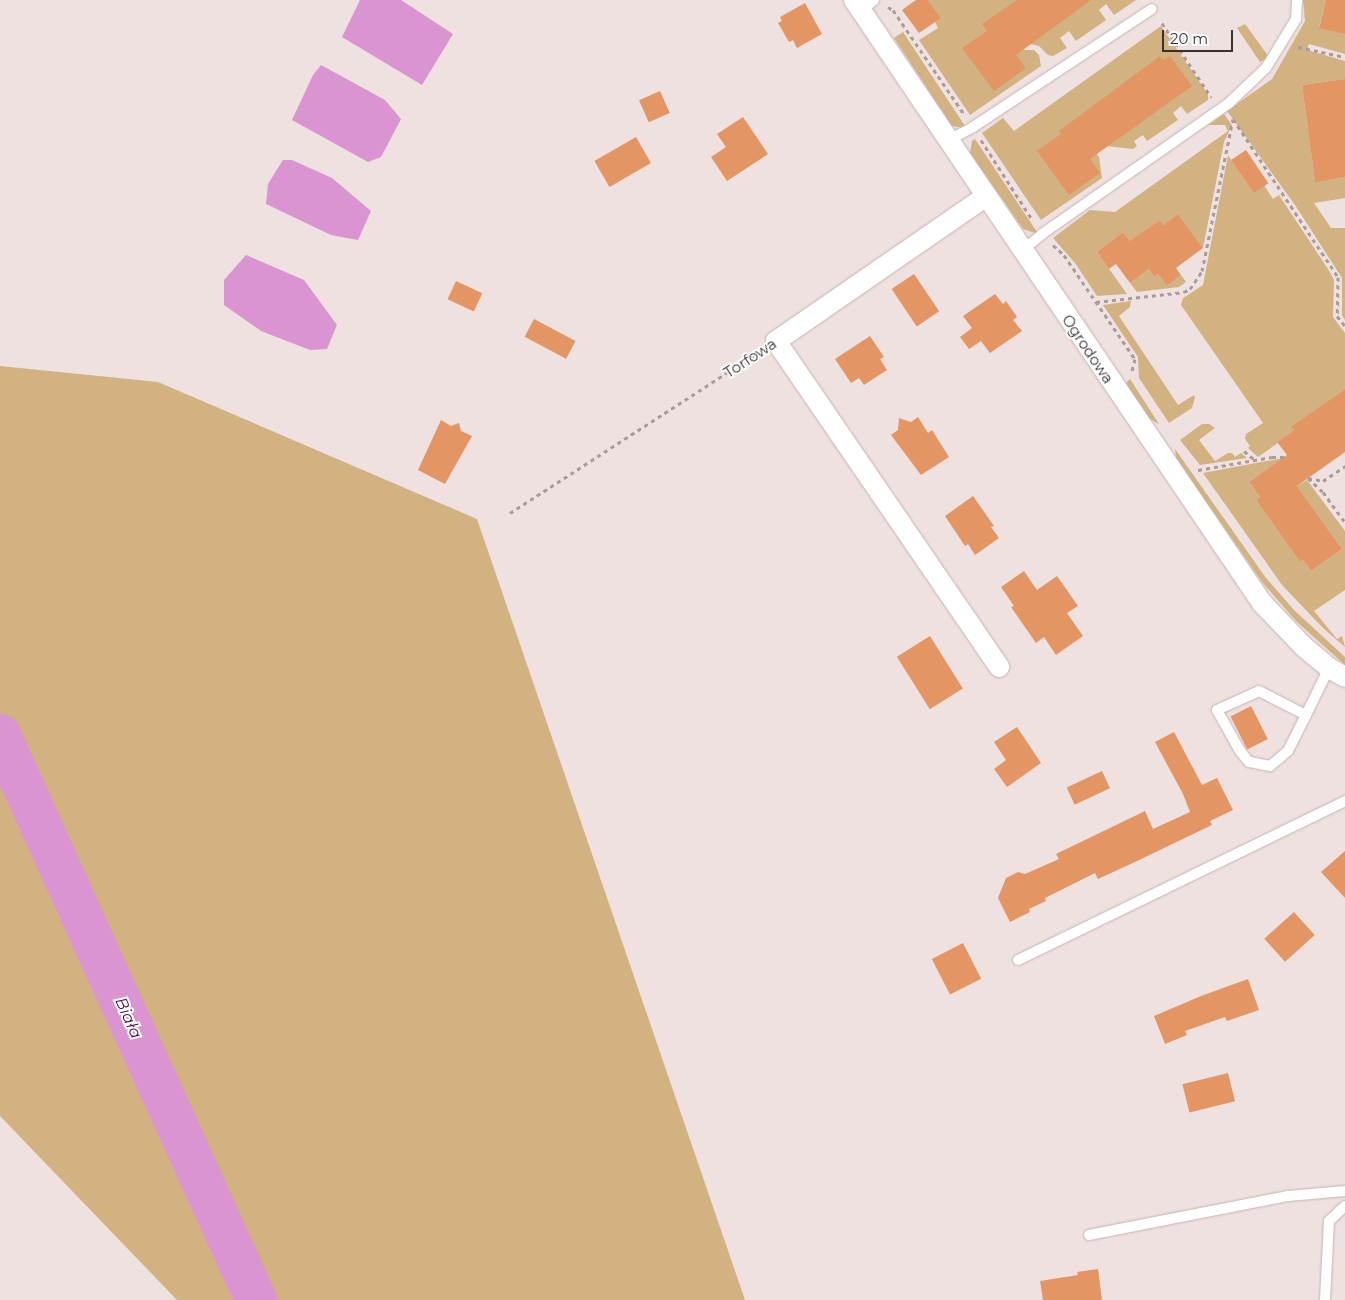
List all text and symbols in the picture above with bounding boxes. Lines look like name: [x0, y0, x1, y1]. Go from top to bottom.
scale bar: [1165, 20, 1236, 52]
text: 20 m: [1170, 29, 1208, 48]
street label: Ogrodowa: [1058, 311, 1118, 387]
street label: Torfowa: [720, 334, 780, 382]
water label: Biała: [111, 995, 145, 1041]

